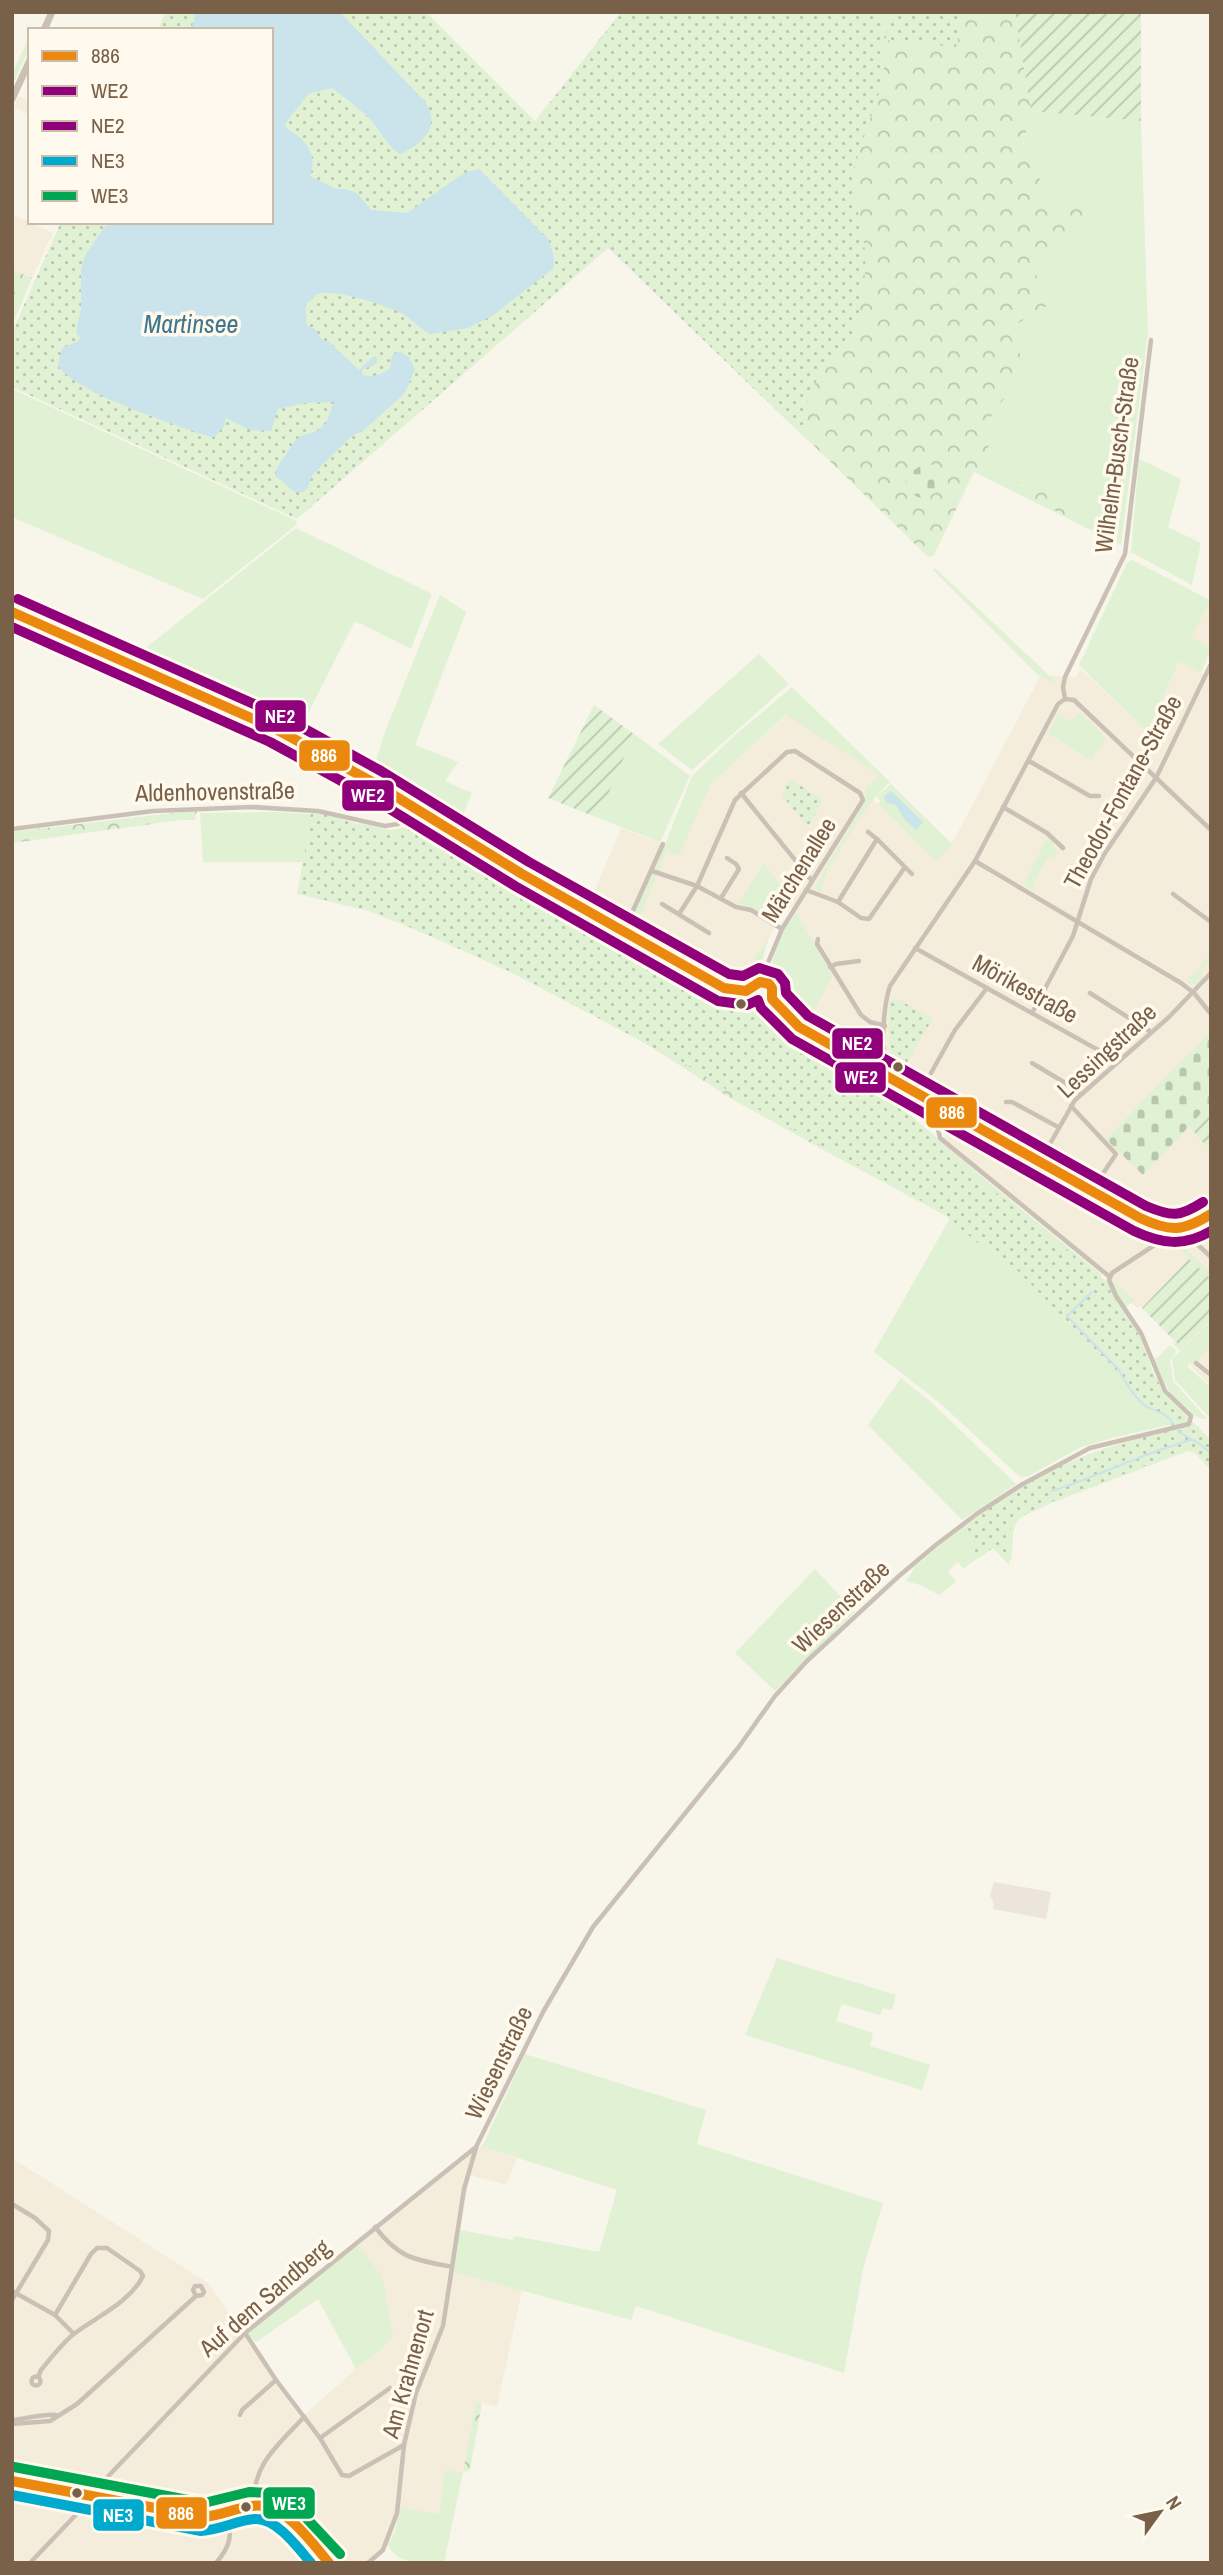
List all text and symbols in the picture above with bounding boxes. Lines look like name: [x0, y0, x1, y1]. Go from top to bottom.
legend: [28, 28, 273, 224]
text: 886: [91, 41, 120, 70]
text: WE2: [91, 76, 128, 105]
text: NE2: [91, 111, 125, 140]
text: NE3: [91, 146, 125, 175]
text: WE3: [91, 181, 128, 210]
water label: Martinsee: [144, 306, 238, 341]
street label: Wilhelm-Busch-Straße: [1086, 355, 1146, 555]
street label: Theodor-Fontane-Straße: [1056, 689, 1189, 894]
line badge: NE2: [254, 699, 307, 733]
text: NE2: [265, 703, 295, 729]
line badge: 886: [298, 739, 351, 772]
text: 886: [311, 742, 337, 768]
street label: Aldenhovenstraße: [134, 774, 295, 808]
line badge: WE2: [341, 779, 395, 812]
text: WE2: [351, 782, 385, 808]
street label: Märchenallee: [753, 811, 843, 928]
street label: Mörikestraße: [967, 946, 1084, 1030]
street label: Lessingstraße: [1050, 996, 1163, 1104]
unlabelled marker: [734, 997, 748, 1011]
line badge: NE2: [831, 1027, 884, 1060]
text: NE2: [842, 1030, 872, 1056]
unlabelled marker: [891, 1060, 905, 1074]
line badge: WE2: [834, 1061, 887, 1094]
text: WE2: [844, 1064, 878, 1090]
line badge: 886: [925, 1096, 978, 1129]
text: 886: [939, 1099, 965, 1125]
street label: Wiesenstraße: [785, 1553, 896, 1660]
street label: Wiesenstraße: [457, 2000, 539, 2125]
street label: Auf dem Sandberg: [191, 2231, 337, 2364]
street label: Am Krahnenort: [373, 2305, 441, 2443]
north arrow: [1125, 2477, 1195, 2547]
unlabelled marker: [70, 2486, 84, 2500]
line badge: WE3: [262, 2486, 316, 2520]
text: WE3: [272, 2490, 306, 2516]
text: N: [1160, 2491, 1188, 2515]
line badge: 886: [155, 2496, 208, 2530]
line badge: NE3: [92, 2498, 145, 2532]
text: 886: [168, 2500, 194, 2526]
unlabelled marker: [239, 2500, 253, 2514]
text: NE3: [103, 2502, 133, 2528]

